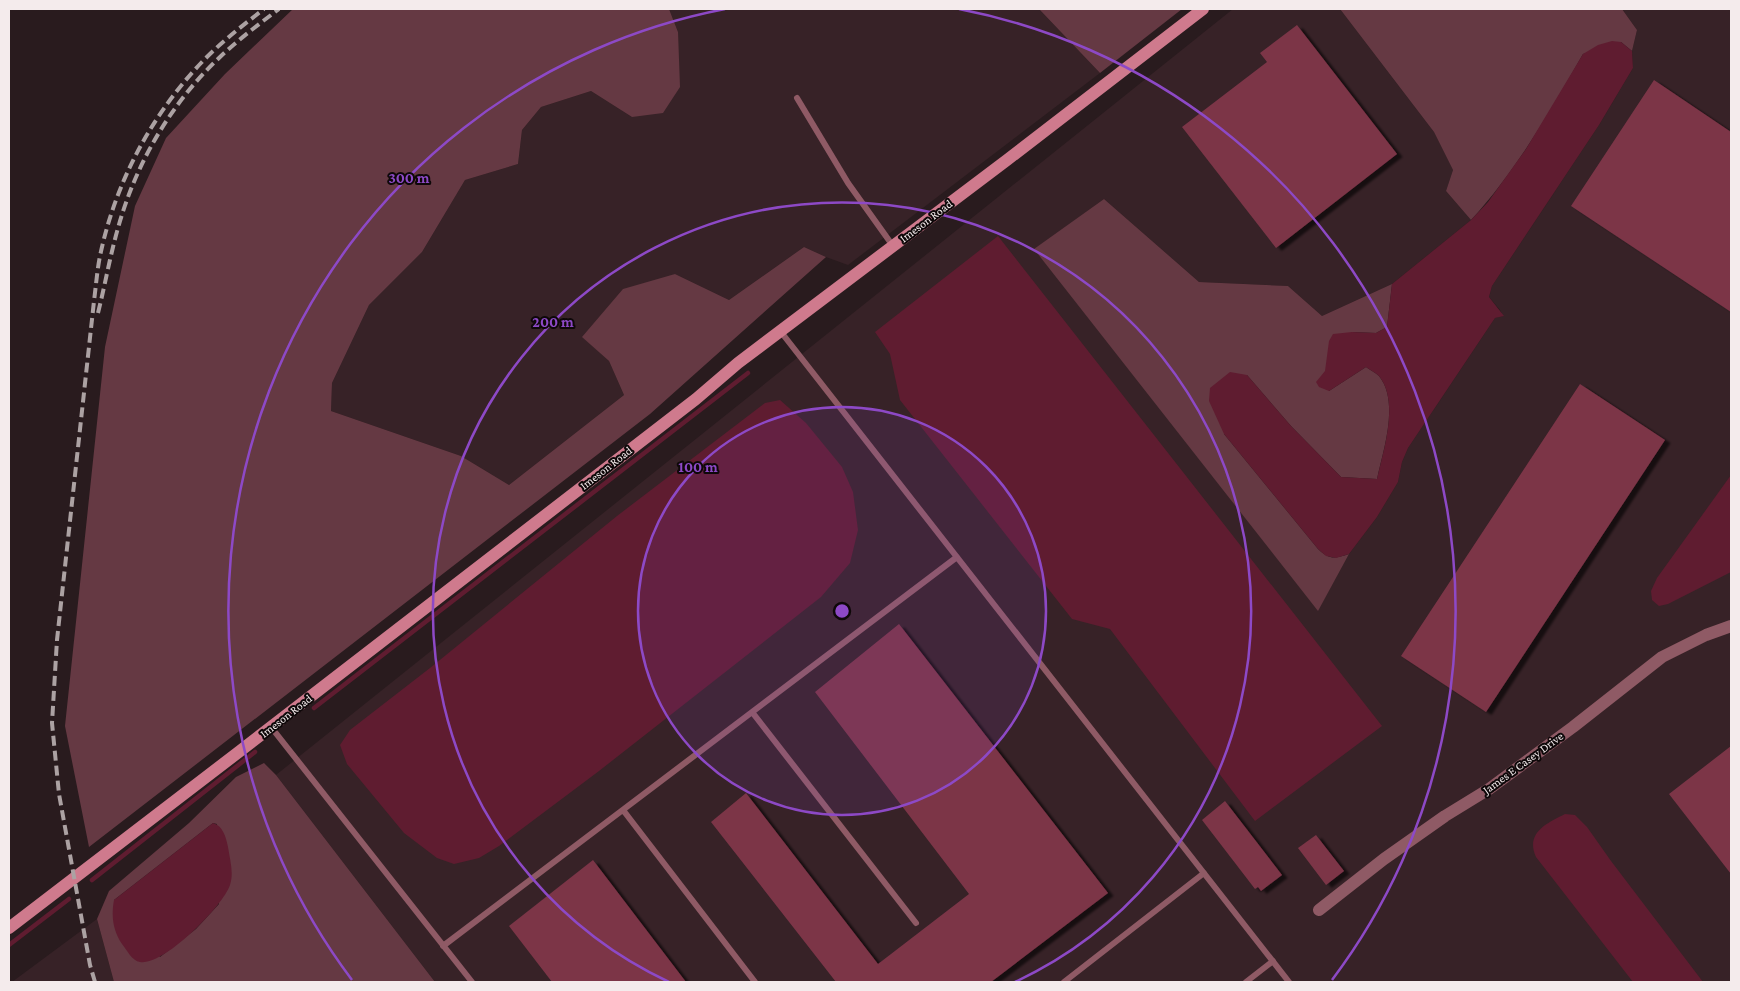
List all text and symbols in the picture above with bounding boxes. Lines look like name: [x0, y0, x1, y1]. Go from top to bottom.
text: 300 m: [388, 170, 430, 186]
street label: Imeson Road: [897, 196, 956, 245]
text: 200 m: [532, 314, 574, 330]
street label: Imeson Road: [577, 443, 635, 493]
text: 100 m: [678, 459, 718, 475]
centre of rings: [833, 602, 851, 620]
street label: Imeson Road: [257, 691, 315, 741]
street label: James E Casey Drive: [1479, 729, 1566, 798]

